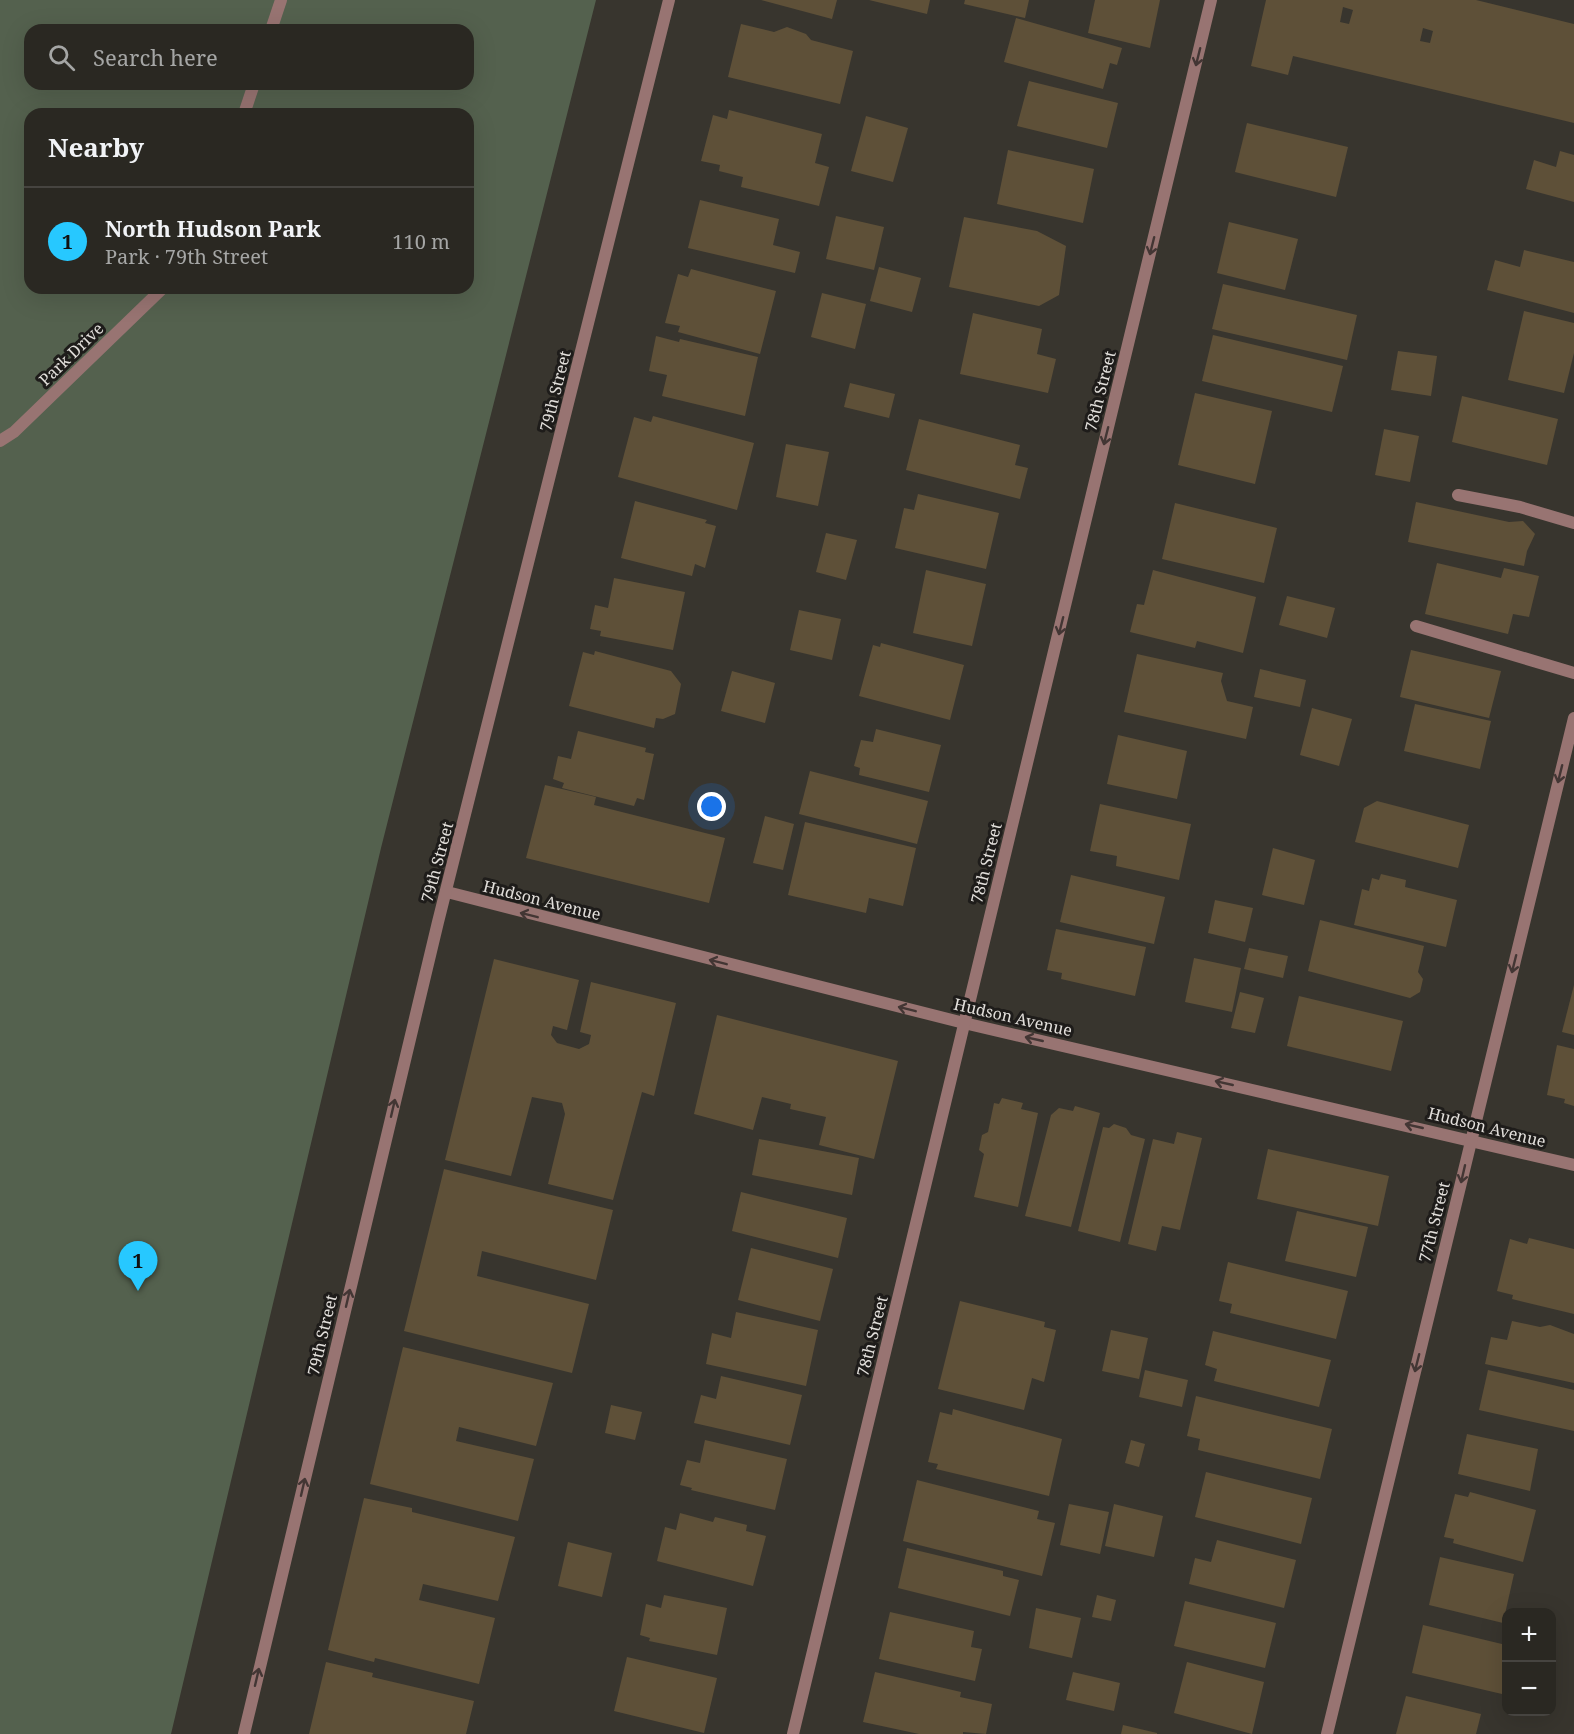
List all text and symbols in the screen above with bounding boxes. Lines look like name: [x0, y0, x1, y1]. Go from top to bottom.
search box: [24, 24, 474, 90]
icon: search: [45, 41, 78, 74]
text: Search here: [93, 42, 218, 72]
one-way arrow: [1191, 47, 1203, 66]
text: Nearby: [48, 129, 144, 165]
text: North Hudson Park: [105, 213, 321, 243]
text: 1: [62, 228, 73, 255]
text: 110 m: [392, 228, 450, 255]
one-way arrow: [1146, 236, 1157, 256]
text: Park · 79th Street: [105, 243, 268, 270]
street label: Park Drive: [34, 318, 108, 390]
street label: 79th Street: [534, 348, 576, 434]
street label: 78th Street: [1079, 348, 1121, 434]
one-way arrow: [1100, 426, 1112, 445]
one-way arrow: [1054, 616, 1066, 635]
one-way arrow: [1554, 765, 1566, 784]
your location: [697, 792, 726, 821]
street label: 79th Street: [416, 819, 458, 905]
street label: 78th Street: [965, 820, 1007, 906]
street label: Hudson Avenue: [481, 875, 603, 925]
one-way arrow: [520, 908, 539, 920]
one-way arrow: [1507, 954, 1519, 973]
one-way arrow: [709, 956, 728, 968]
street label: Hudson Avenue: [952, 993, 1074, 1041]
one-way arrow: [898, 1003, 917, 1015]
one-way arrow: [1025, 1033, 1044, 1045]
one-way arrow: [1215, 1077, 1234, 1088]
one-way arrow: [388, 1099, 400, 1118]
street label: Hudson Avenue: [1426, 1102, 1548, 1152]
one-way arrow: [1405, 1120, 1424, 1132]
one-way arrow: [1457, 1164, 1468, 1183]
street label: 77th Street: [1413, 1179, 1455, 1265]
pin: 1: [118, 1242, 158, 1291]
one-way arrow: [343, 1289, 354, 1308]
street label: 79th Street: [302, 1292, 342, 1378]
street label: 78th Street: [851, 1293, 893, 1379]
one-way arrow: [1411, 1354, 1423, 1373]
one-way arrow: [297, 1478, 309, 1497]
map controls: [1502, 1608, 1556, 1716]
button: +: [1502, 1608, 1556, 1662]
button: −: [1502, 1662, 1556, 1716]
one-way arrow: [252, 1668, 264, 1687]

